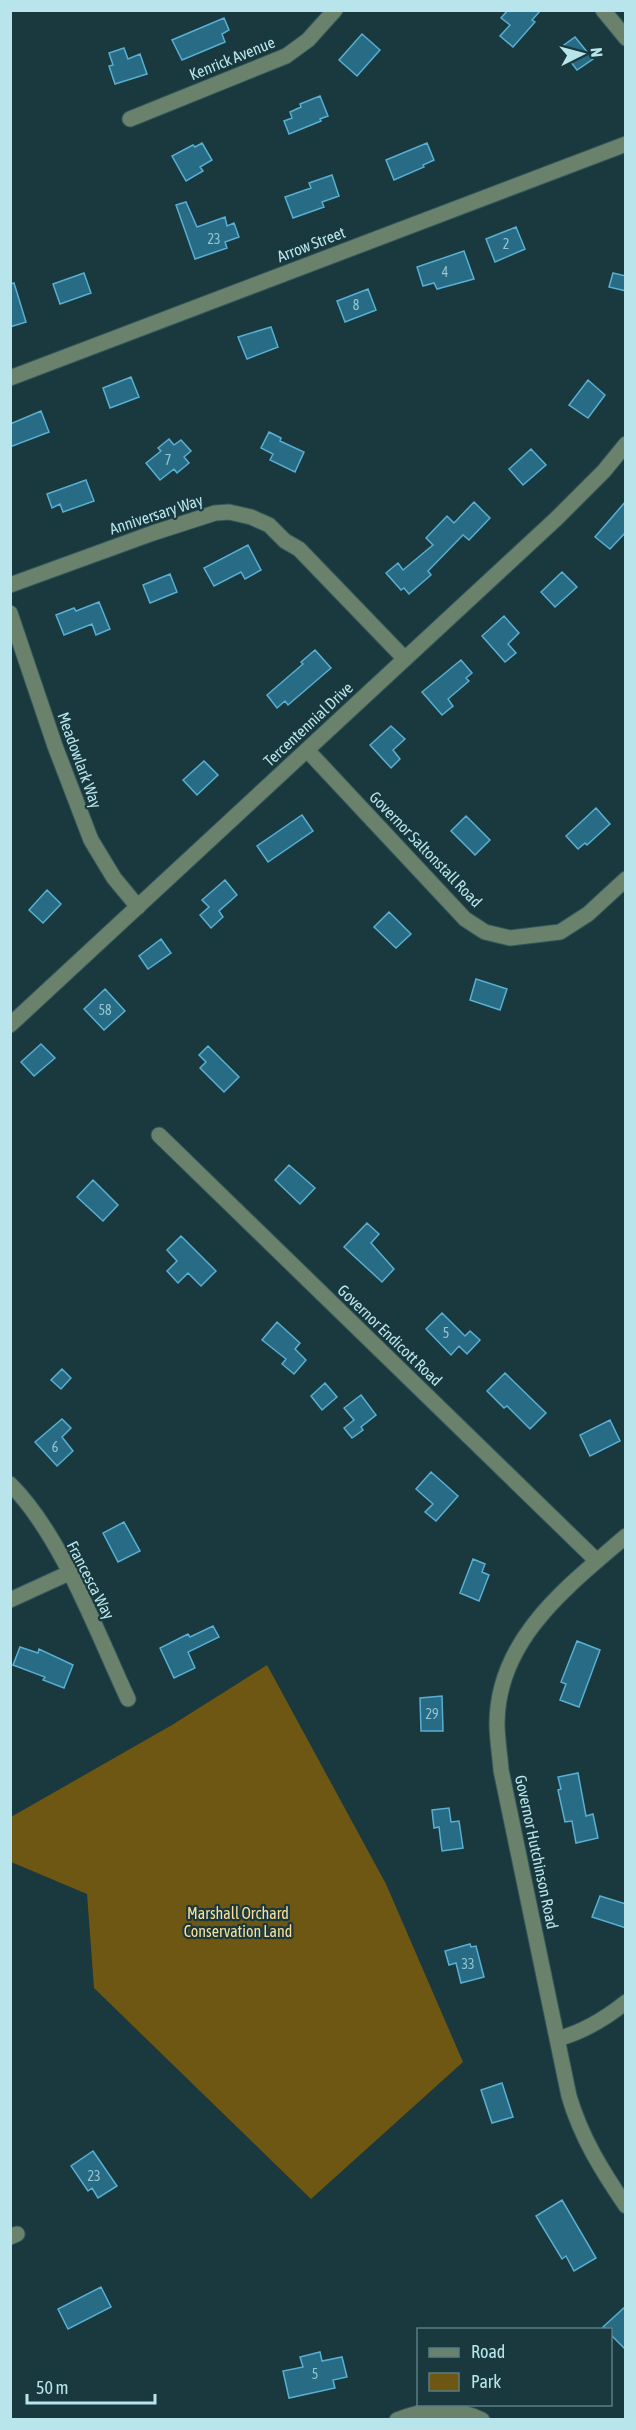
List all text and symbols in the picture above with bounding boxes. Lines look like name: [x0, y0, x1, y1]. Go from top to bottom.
north arrow: [552, 24, 612, 84]
street label: Kenrick Avenue: [187, 33, 277, 83]
text: N: [587, 47, 606, 58]
street label: Arrow Street: [274, 223, 348, 265]
house number: 23: [207, 231, 221, 247]
house number: 2: [503, 236, 509, 252]
house number: 4: [442, 264, 449, 280]
house number: 8: [353, 297, 360, 313]
house number: 7: [165, 452, 171, 468]
street label: Anniversary Way: [107, 490, 206, 539]
street label: Tercentennial Drive: [260, 678, 356, 770]
street label: Meadowlark Way: [53, 710, 106, 811]
street label: Governor Saltonstall Road: [366, 788, 486, 910]
house number: 58: [98, 1002, 112, 1018]
street label: Governor Endicott Road: [334, 1281, 446, 1389]
house number: 5: [443, 1325, 449, 1341]
house number: 6: [52, 1439, 59, 1455]
street label: Francesca Way: [63, 1538, 119, 1623]
house number: 29: [425, 1706, 439, 1722]
street label: Governor Hutchinson Road: [512, 1773, 562, 1931]
park label: Marshall Orchard Conservation Land: [184, 1904, 292, 1940]
house number: 33: [461, 1956, 475, 1972]
house number: 23: [87, 2168, 101, 2184]
legend: [417, 2328, 612, 2406]
text: Road: [471, 2341, 505, 2362]
house number: 5: [312, 2366, 318, 2382]
scale bar: [27, 2367, 154, 2405]
text: Park: [471, 2371, 501, 2392]
text: 50 m: [36, 2377, 68, 2398]

